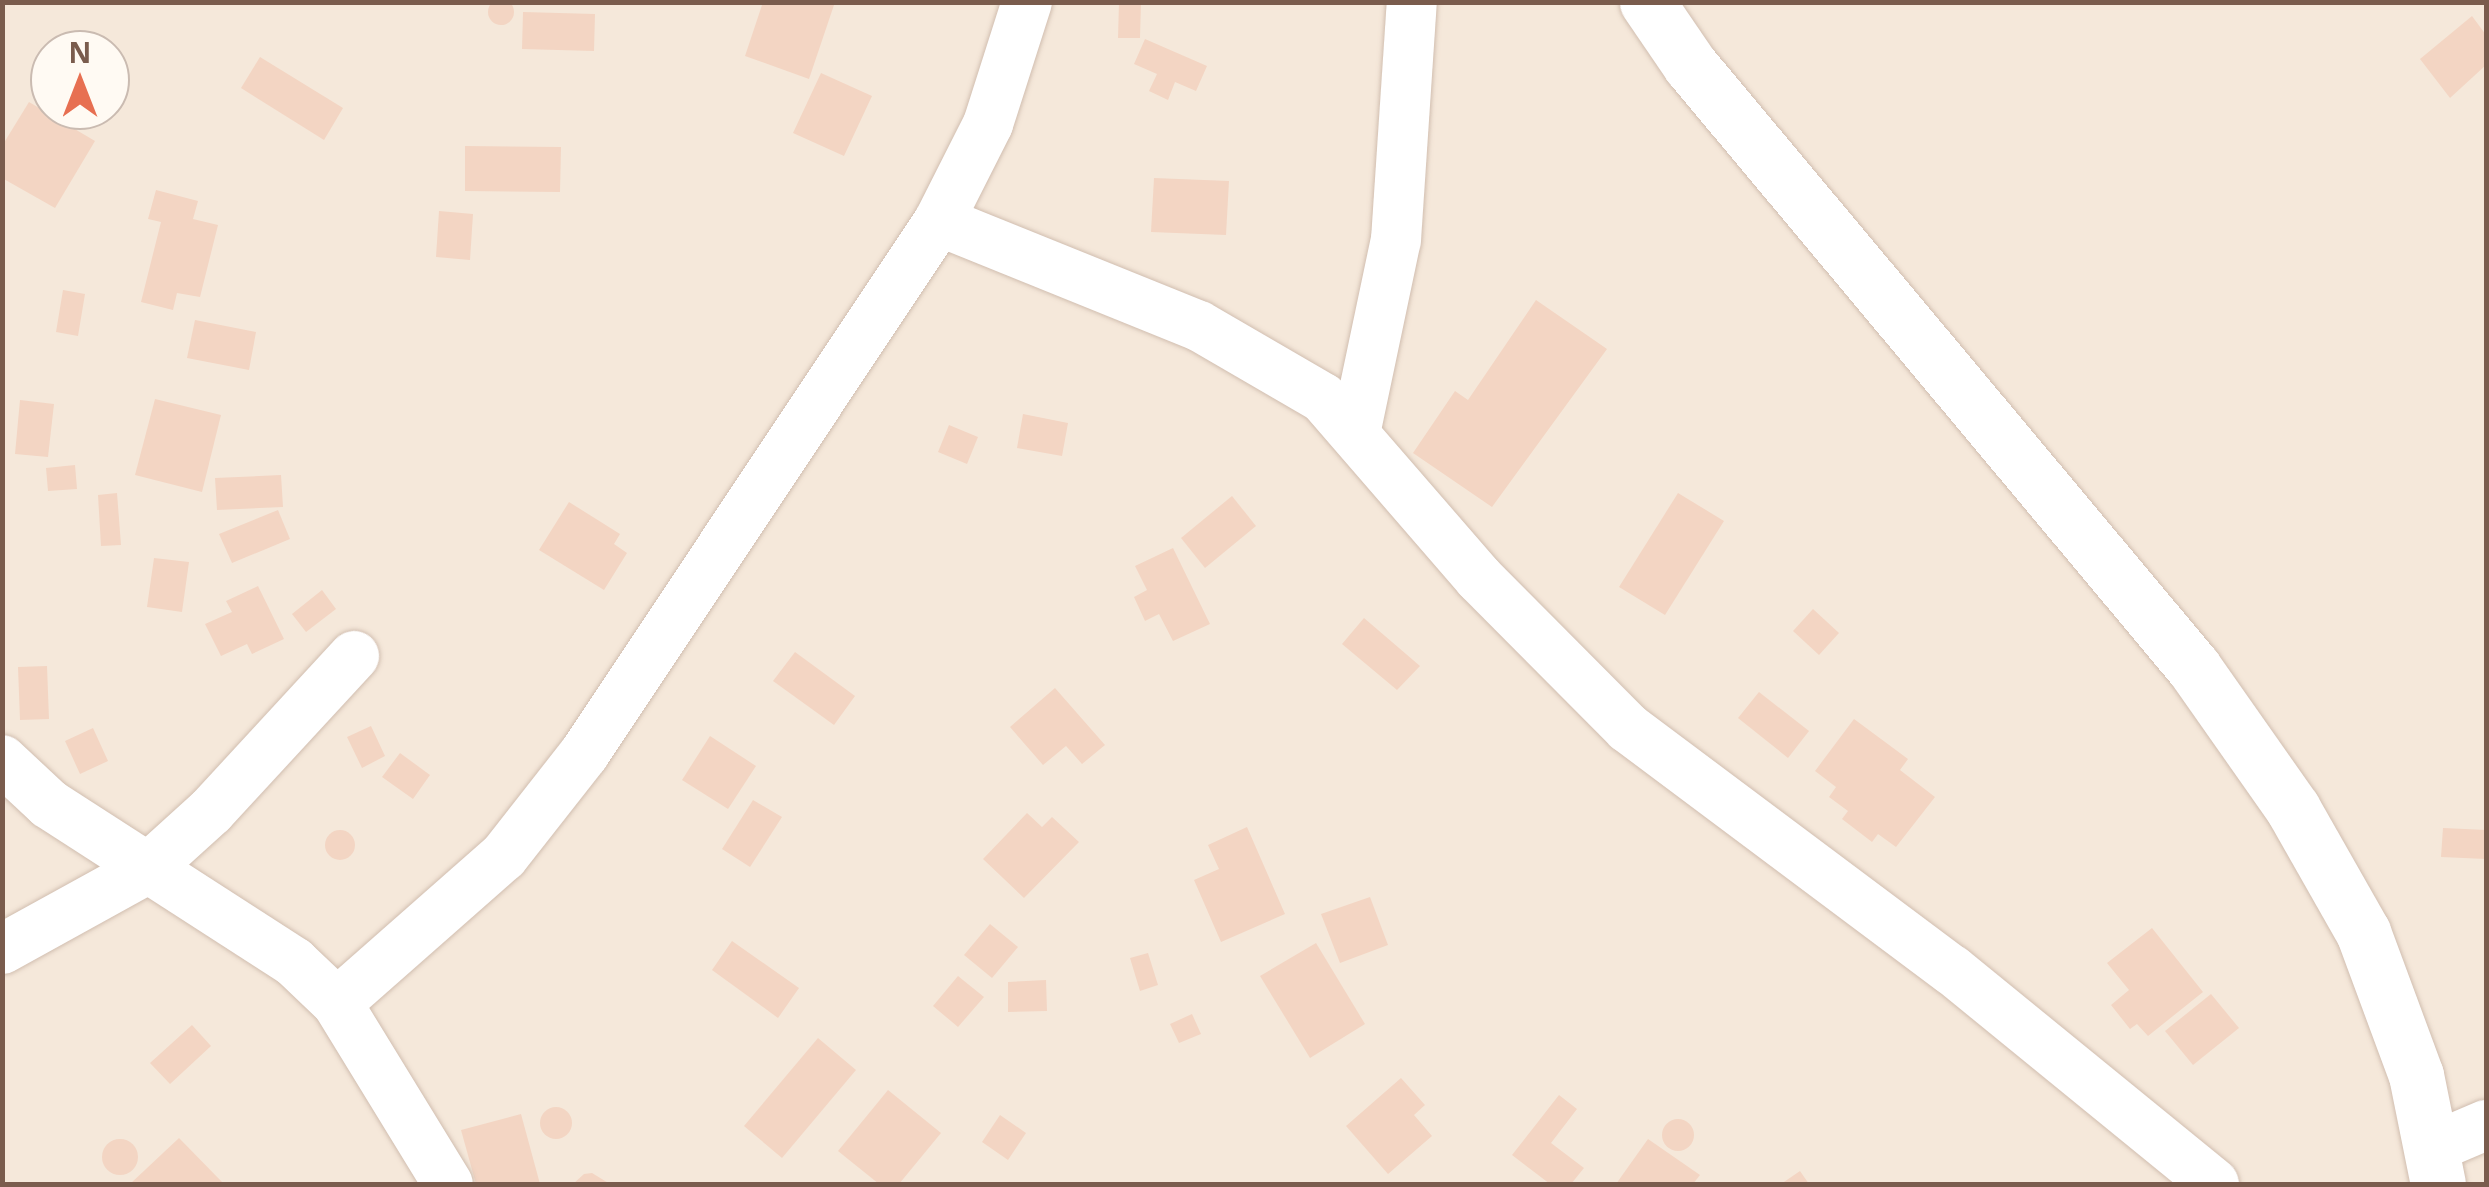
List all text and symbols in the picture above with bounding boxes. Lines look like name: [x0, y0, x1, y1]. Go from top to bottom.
north arrow: [30, 30, 130, 130]
text: N: [69, 33, 91, 71]

